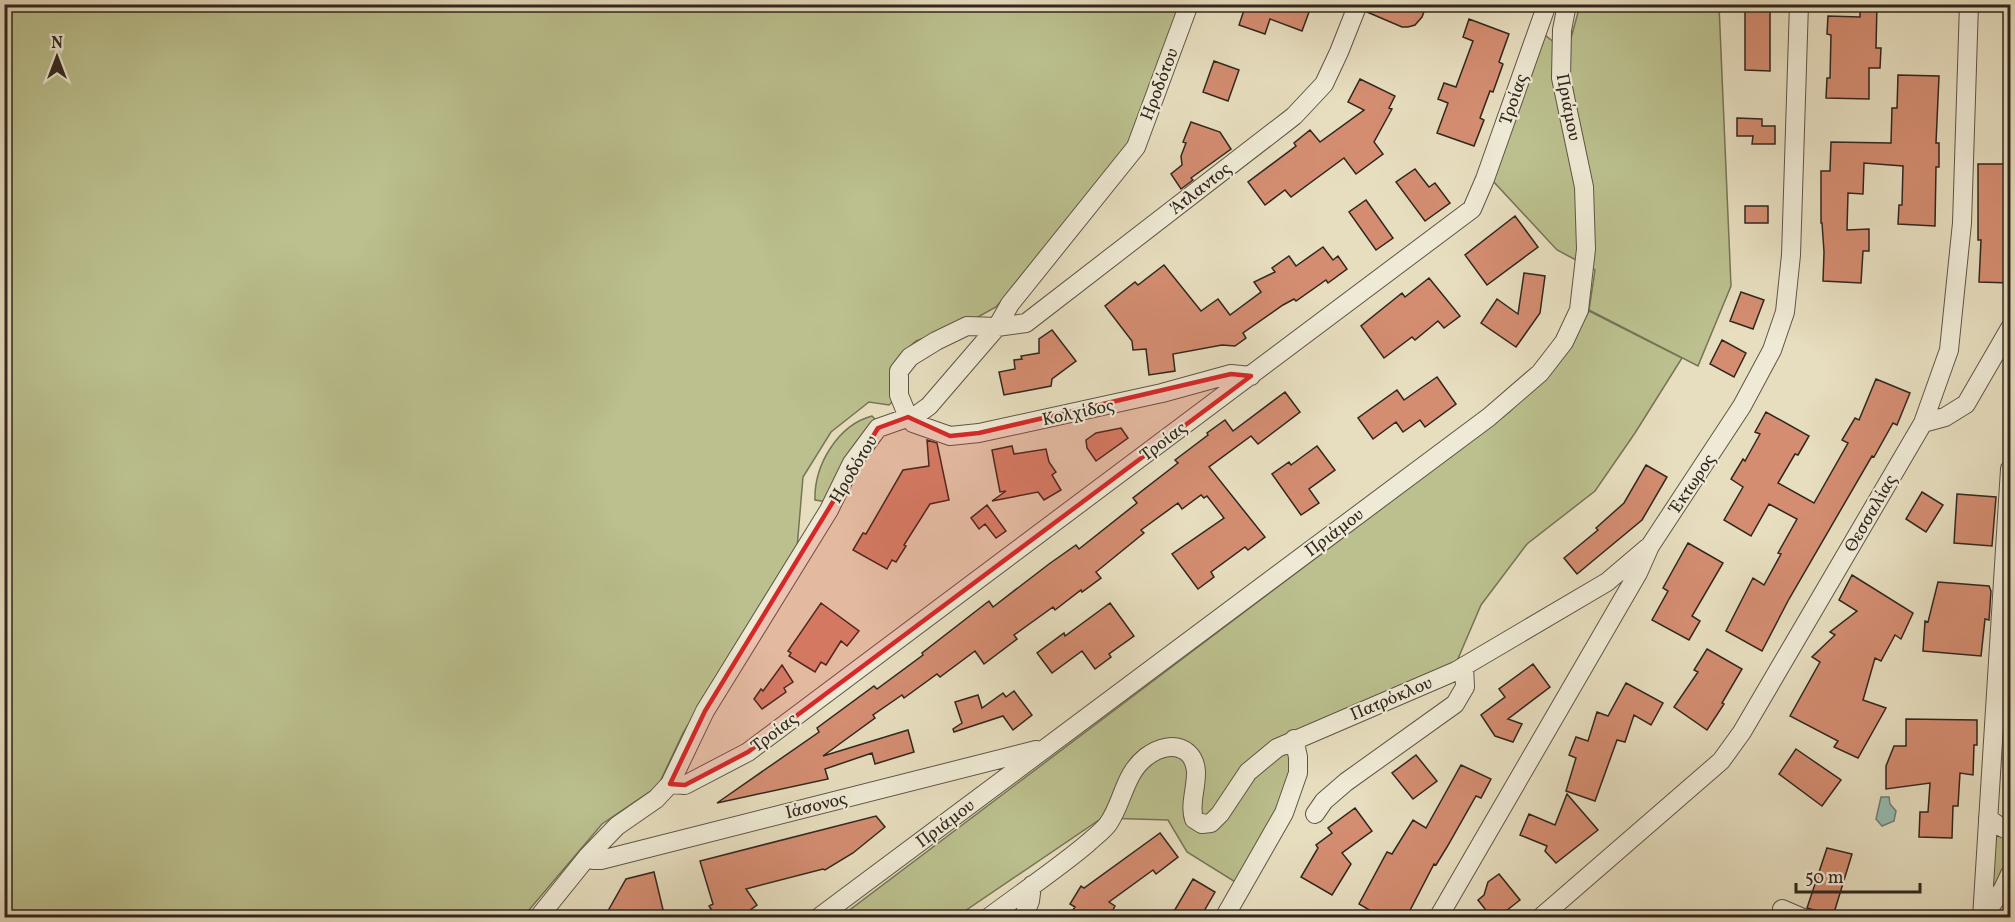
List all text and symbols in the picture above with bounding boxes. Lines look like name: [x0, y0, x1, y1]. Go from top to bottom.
north arrow: [27, 27, 87, 87]
text: N: [51, 33, 63, 55]
street label: Ηροδότου: [1135, 45, 1186, 124]
street label: Τροίας: [1494, 70, 1535, 129]
street label: Πριάμου: [1549, 72, 1586, 143]
street label: Άτλαντος: [1165, 157, 1237, 221]
street label: Κολχίδος: [1040, 394, 1117, 433]
street label: Τροίας: [1135, 416, 1193, 468]
street label: Ηροδότου: [824, 431, 885, 509]
street label: Έκτωρος: [1663, 449, 1722, 520]
street label: Θεσσαλίας: [1839, 470, 1904, 557]
street label: Πριάμου: [1300, 503, 1370, 564]
street label: Πατρόκλου: [1347, 671, 1437, 728]
street label: Τροίας: [746, 707, 804, 759]
street label: Ιάσονος: [783, 787, 850, 826]
street label: Πριάμου: [911, 794, 981, 855]
scale bar: [1796, 856, 1920, 894]
text: 50 m: [1805, 866, 1844, 891]

